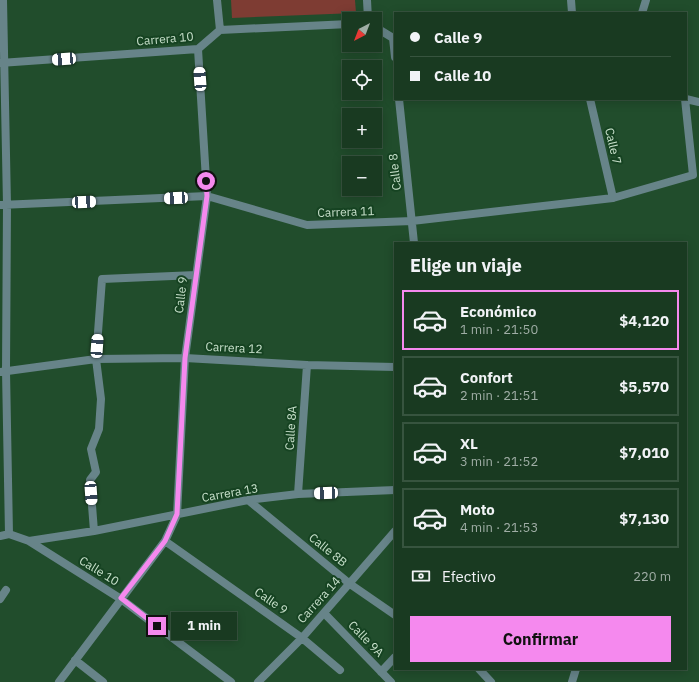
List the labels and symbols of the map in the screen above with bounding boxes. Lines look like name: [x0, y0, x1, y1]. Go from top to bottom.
north arrow: [342, 12, 382, 52]
street label: Carrera 10: [136, 29, 194, 48]
car: [52, 52, 76, 66]
car: [193, 67, 207, 91]
street label: Calle 7: [602, 126, 625, 166]
street label: Calle 8: [385, 153, 404, 191]
route start: [197, 172, 215, 190]
car: [164, 191, 188, 205]
car: [72, 195, 96, 209]
street label: Carrera 11: [317, 203, 375, 220]
street label: Calle 9: [171, 276, 190, 314]
car: [90, 334, 104, 358]
street label: Carrera 12: [205, 339, 263, 356]
street label: Calle 8A: [281, 405, 300, 451]
street label: Carrera 13: [200, 480, 259, 505]
car: [84, 481, 98, 505]
car: [314, 487, 338, 499]
street label: Calle 8B: [306, 530, 351, 570]
street label: Calle 10: [77, 553, 122, 589]
street label: Carrera 14: [294, 573, 343, 626]
street label: Calle 9: [252, 584, 291, 617]
callout: 1 min: [171, 612, 237, 640]
route end: [148, 617, 166, 635]
street label: Calle 9A: [345, 617, 387, 660]

